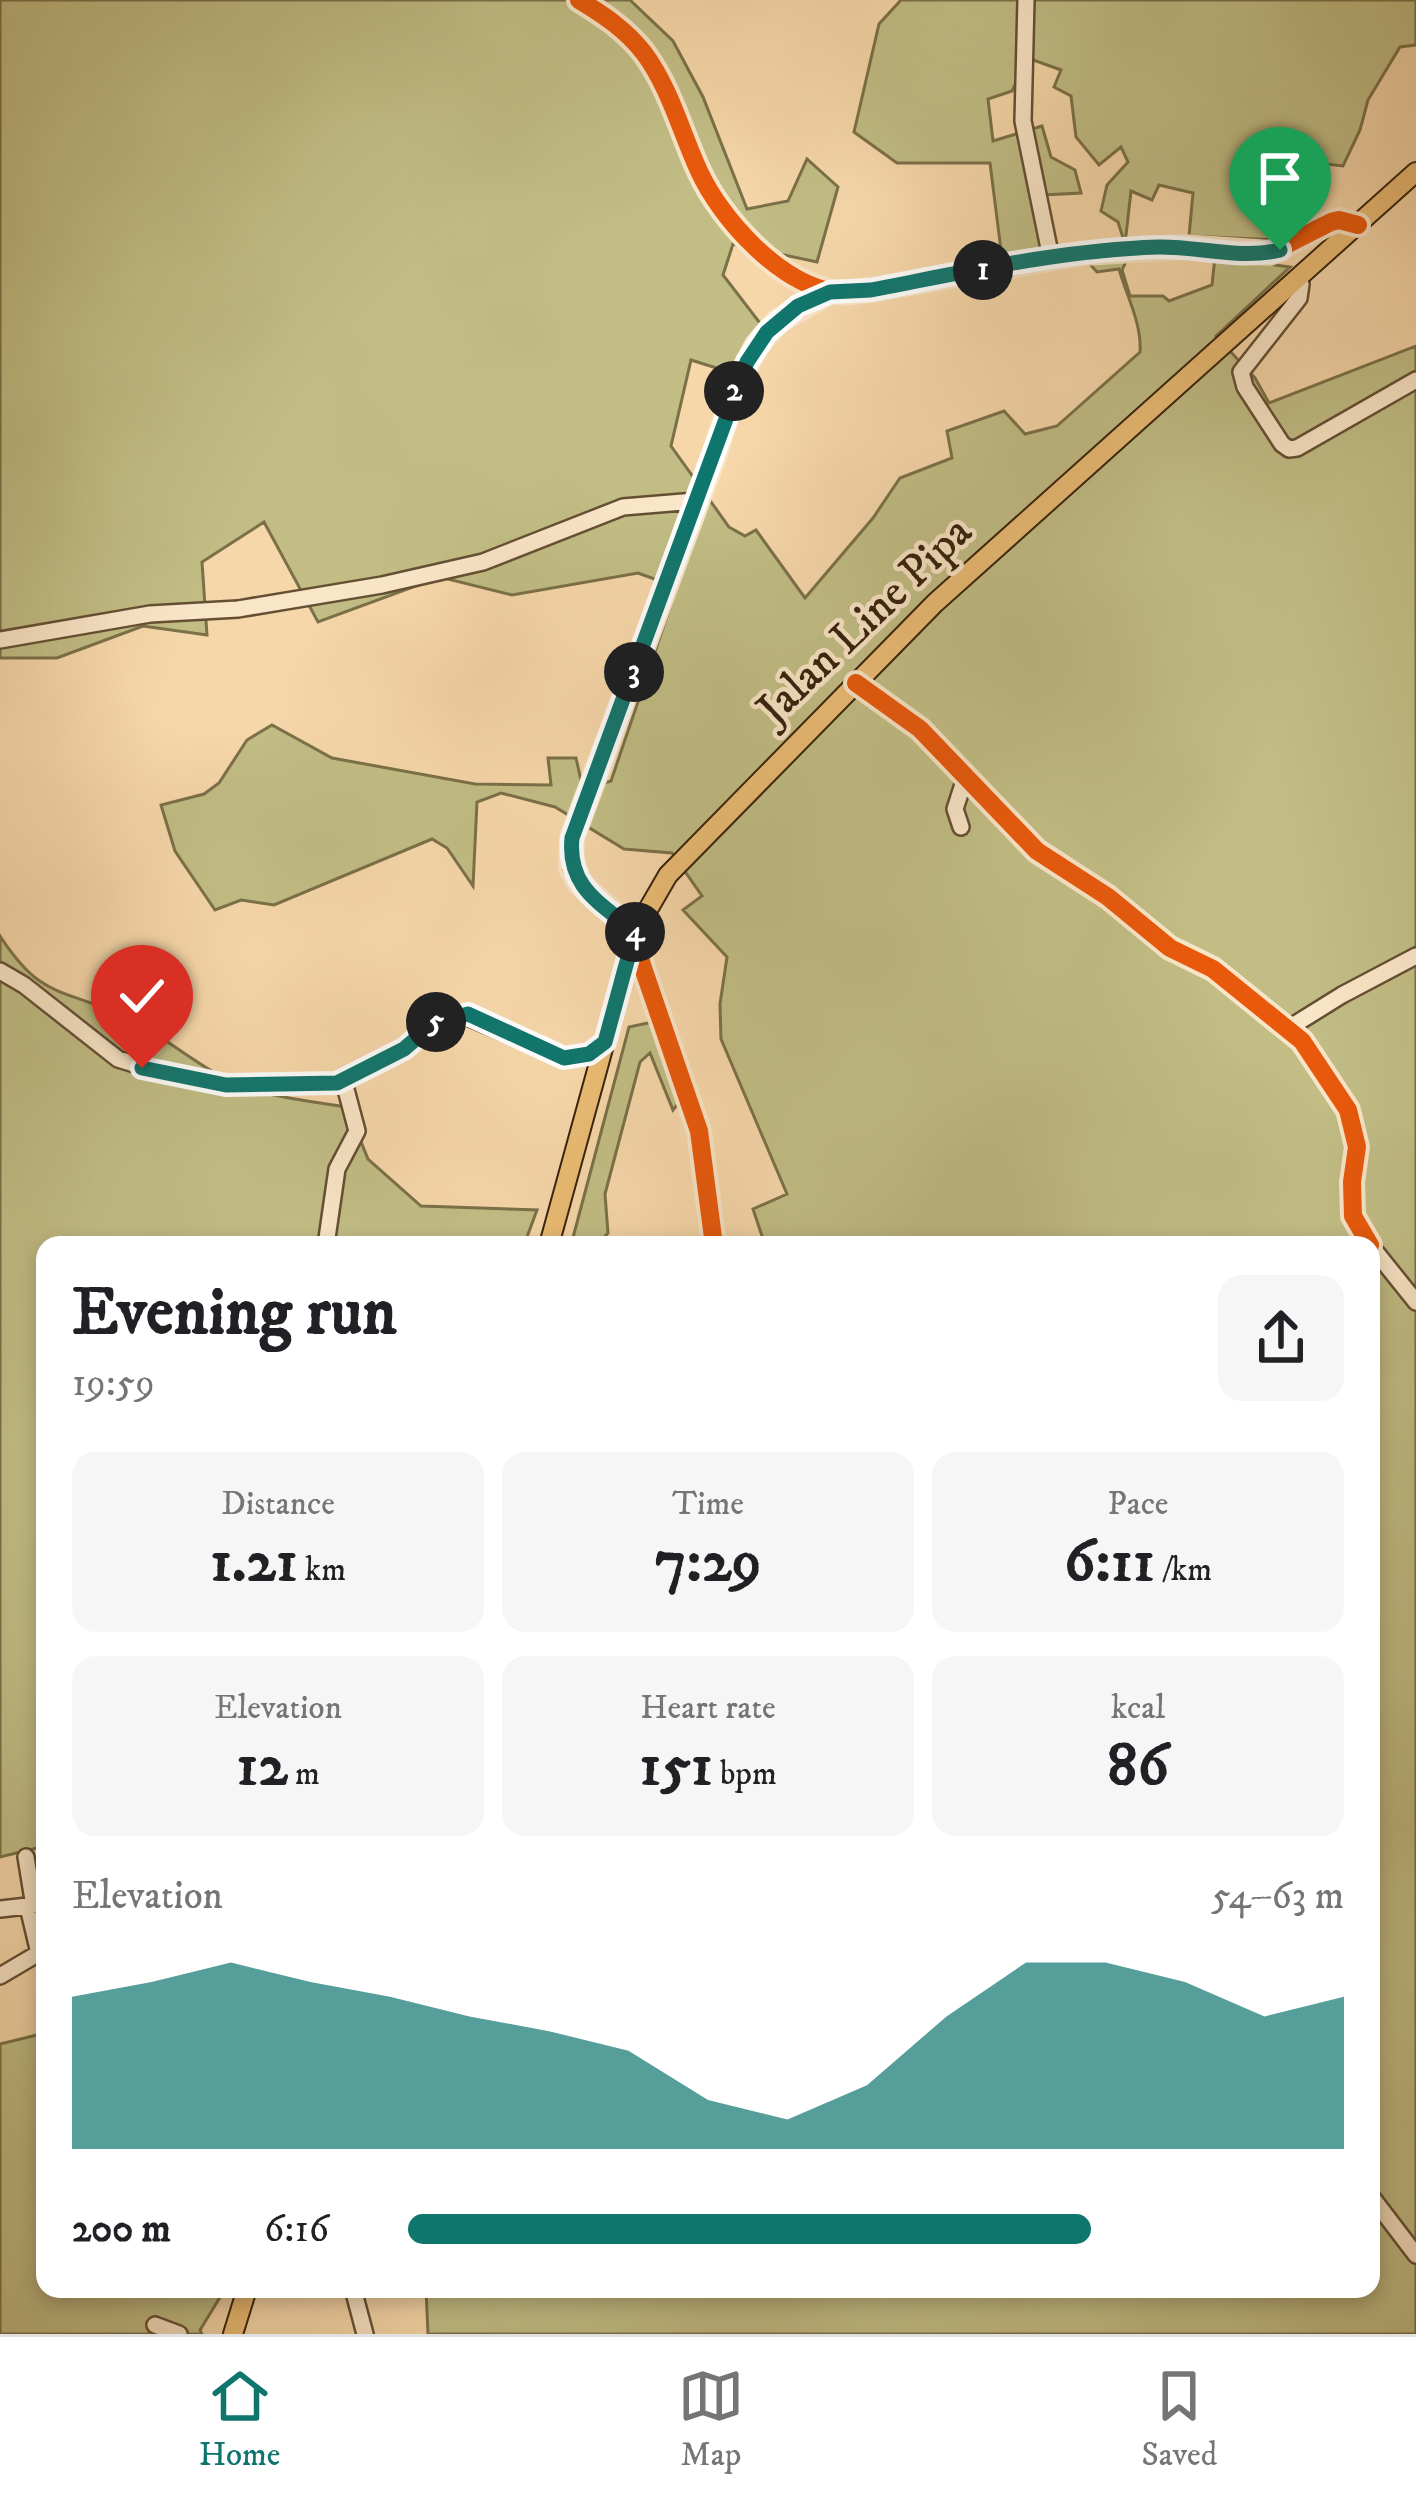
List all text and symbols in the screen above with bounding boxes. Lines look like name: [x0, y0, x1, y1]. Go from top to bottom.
pin: [1229, 127, 1331, 250]
icon: arrive: [1247, 145, 1313, 211]
pin: 1: [953, 240, 1013, 300]
text: 1: [977, 249, 989, 290]
pin: 2: [704, 361, 764, 421]
text: 2: [726, 370, 742, 411]
street label: Jalan Line Pipa: [743, 505, 984, 740]
pin: 3: [604, 642, 664, 702]
text: 3: [628, 651, 640, 692]
pin: 4: [605, 902, 665, 962]
text: 4: [626, 911, 645, 952]
pin: [91, 945, 193, 1068]
icon: check: [109, 963, 175, 1029]
pin: 5: [406, 992, 466, 1052]
text: 5: [428, 1001, 444, 1042]
text: Evening run: [72, 1273, 397, 1355]
button: share: [1218, 1275, 1344, 1401]
text: 19:59: [72, 1359, 155, 1408]
text: Distance: [221, 1484, 335, 1525]
text: Time: [672, 1484, 744, 1525]
text: Pace: [1107, 1484, 1169, 1525]
text: 1.21: [210, 1525, 298, 1600]
text: 7:29: [655, 1525, 761, 1600]
text: 6:11: [1064, 1525, 1155, 1600]
text: km: [298, 1550, 346, 1591]
text: /km: [1155, 1550, 1212, 1591]
text: Elevation: [214, 1688, 342, 1729]
text: Heart rate: [640, 1688, 776, 1729]
text: kcal: [1111, 1688, 1165, 1729]
text: 12: [236, 1729, 288, 1804]
text: 151: [639, 1729, 713, 1804]
text: 86: [1107, 1729, 1169, 1804]
text: m: [288, 1754, 320, 1795]
text: bpm: [713, 1754, 777, 1795]
text: Elevation: [72, 1872, 223, 1921]
text: 54–63 m: [1211, 1872, 1344, 1921]
text: 200 m: [72, 2205, 171, 2254]
text: 6:16: [264, 2205, 329, 2254]
tab: Home: [199, 2363, 280, 2476]
tab: Map: [678, 2363, 744, 2476]
tab: Saved: [1141, 2363, 1217, 2476]

